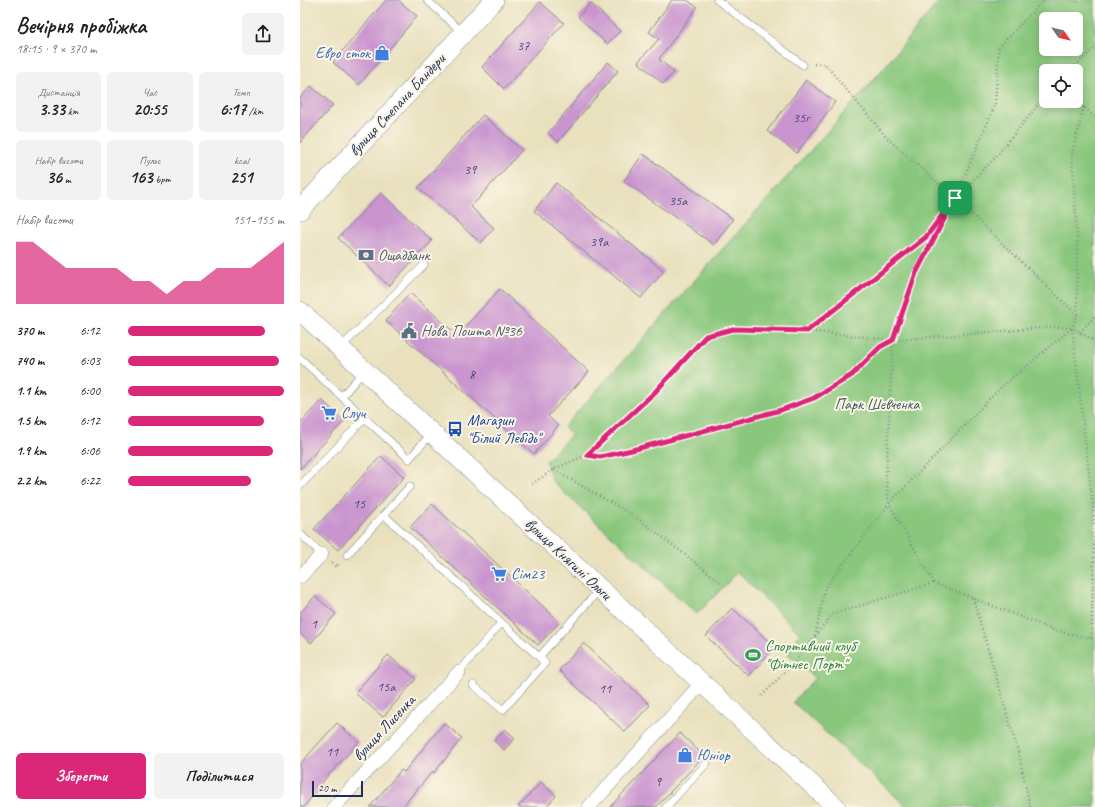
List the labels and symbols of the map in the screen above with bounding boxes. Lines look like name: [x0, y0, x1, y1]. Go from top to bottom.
north arrow: [1039, 12, 1083, 56]
house number: 37: [517, 37, 530, 54]
place label: Евро сток: [315, 43, 371, 63]
shop icon: Евро сток: [373, 44, 391, 62]
street label: вулиця Степана Бандери: [344, 49, 450, 160]
house number: 35г: [793, 109, 811, 126]
house number: 39: [464, 161, 478, 178]
pin: [938, 181, 972, 215]
house number: 35а: [669, 192, 688, 209]
house number: 39а: [590, 233, 609, 250]
place label: Ощадбанк: [378, 245, 431, 265]
bank icon: Ощадбанк: [357, 246, 375, 264]
place label: Нова Пошта №36: [421, 321, 523, 341]
public building icon: Нова Пошта №36: [400, 322, 418, 340]
house number: 8: [469, 366, 477, 383]
park label: Парк Шевченка: [834, 394, 921, 414]
place label: Случ: [341, 403, 367, 423]
supermarket icon: Случ: [320, 404, 338, 422]
place label: Магазин "Білий Лебідь": [467, 410, 543, 448]
bus stop icon: Магазин "Білий Лебідь": [446, 420, 464, 438]
house number: 15: [353, 495, 366, 512]
street label: вулиця Княгині Ольги: [521, 514, 616, 605]
place label: Сім23: [511, 564, 546, 584]
supermarket icon: Сім23: [490, 565, 508, 583]
house number: 1: [311, 615, 318, 632]
place label: Спортивний клуб "Фітнес Порт": [765, 636, 858, 674]
sports icon: Спортивний клуб "Фітнес Порт": [744, 646, 762, 664]
house number: 15а: [377, 678, 396, 695]
house number: 11: [599, 680, 612, 697]
street label: вулиця Лисенка: [348, 690, 421, 765]
house number: 11: [326, 743, 339, 760]
place label: Юніор: [697, 745, 731, 765]
shop icon: Юніор: [676, 746, 694, 764]
house number: 9: [655, 773, 663, 790]
scale bar: [312, 779, 363, 798]

